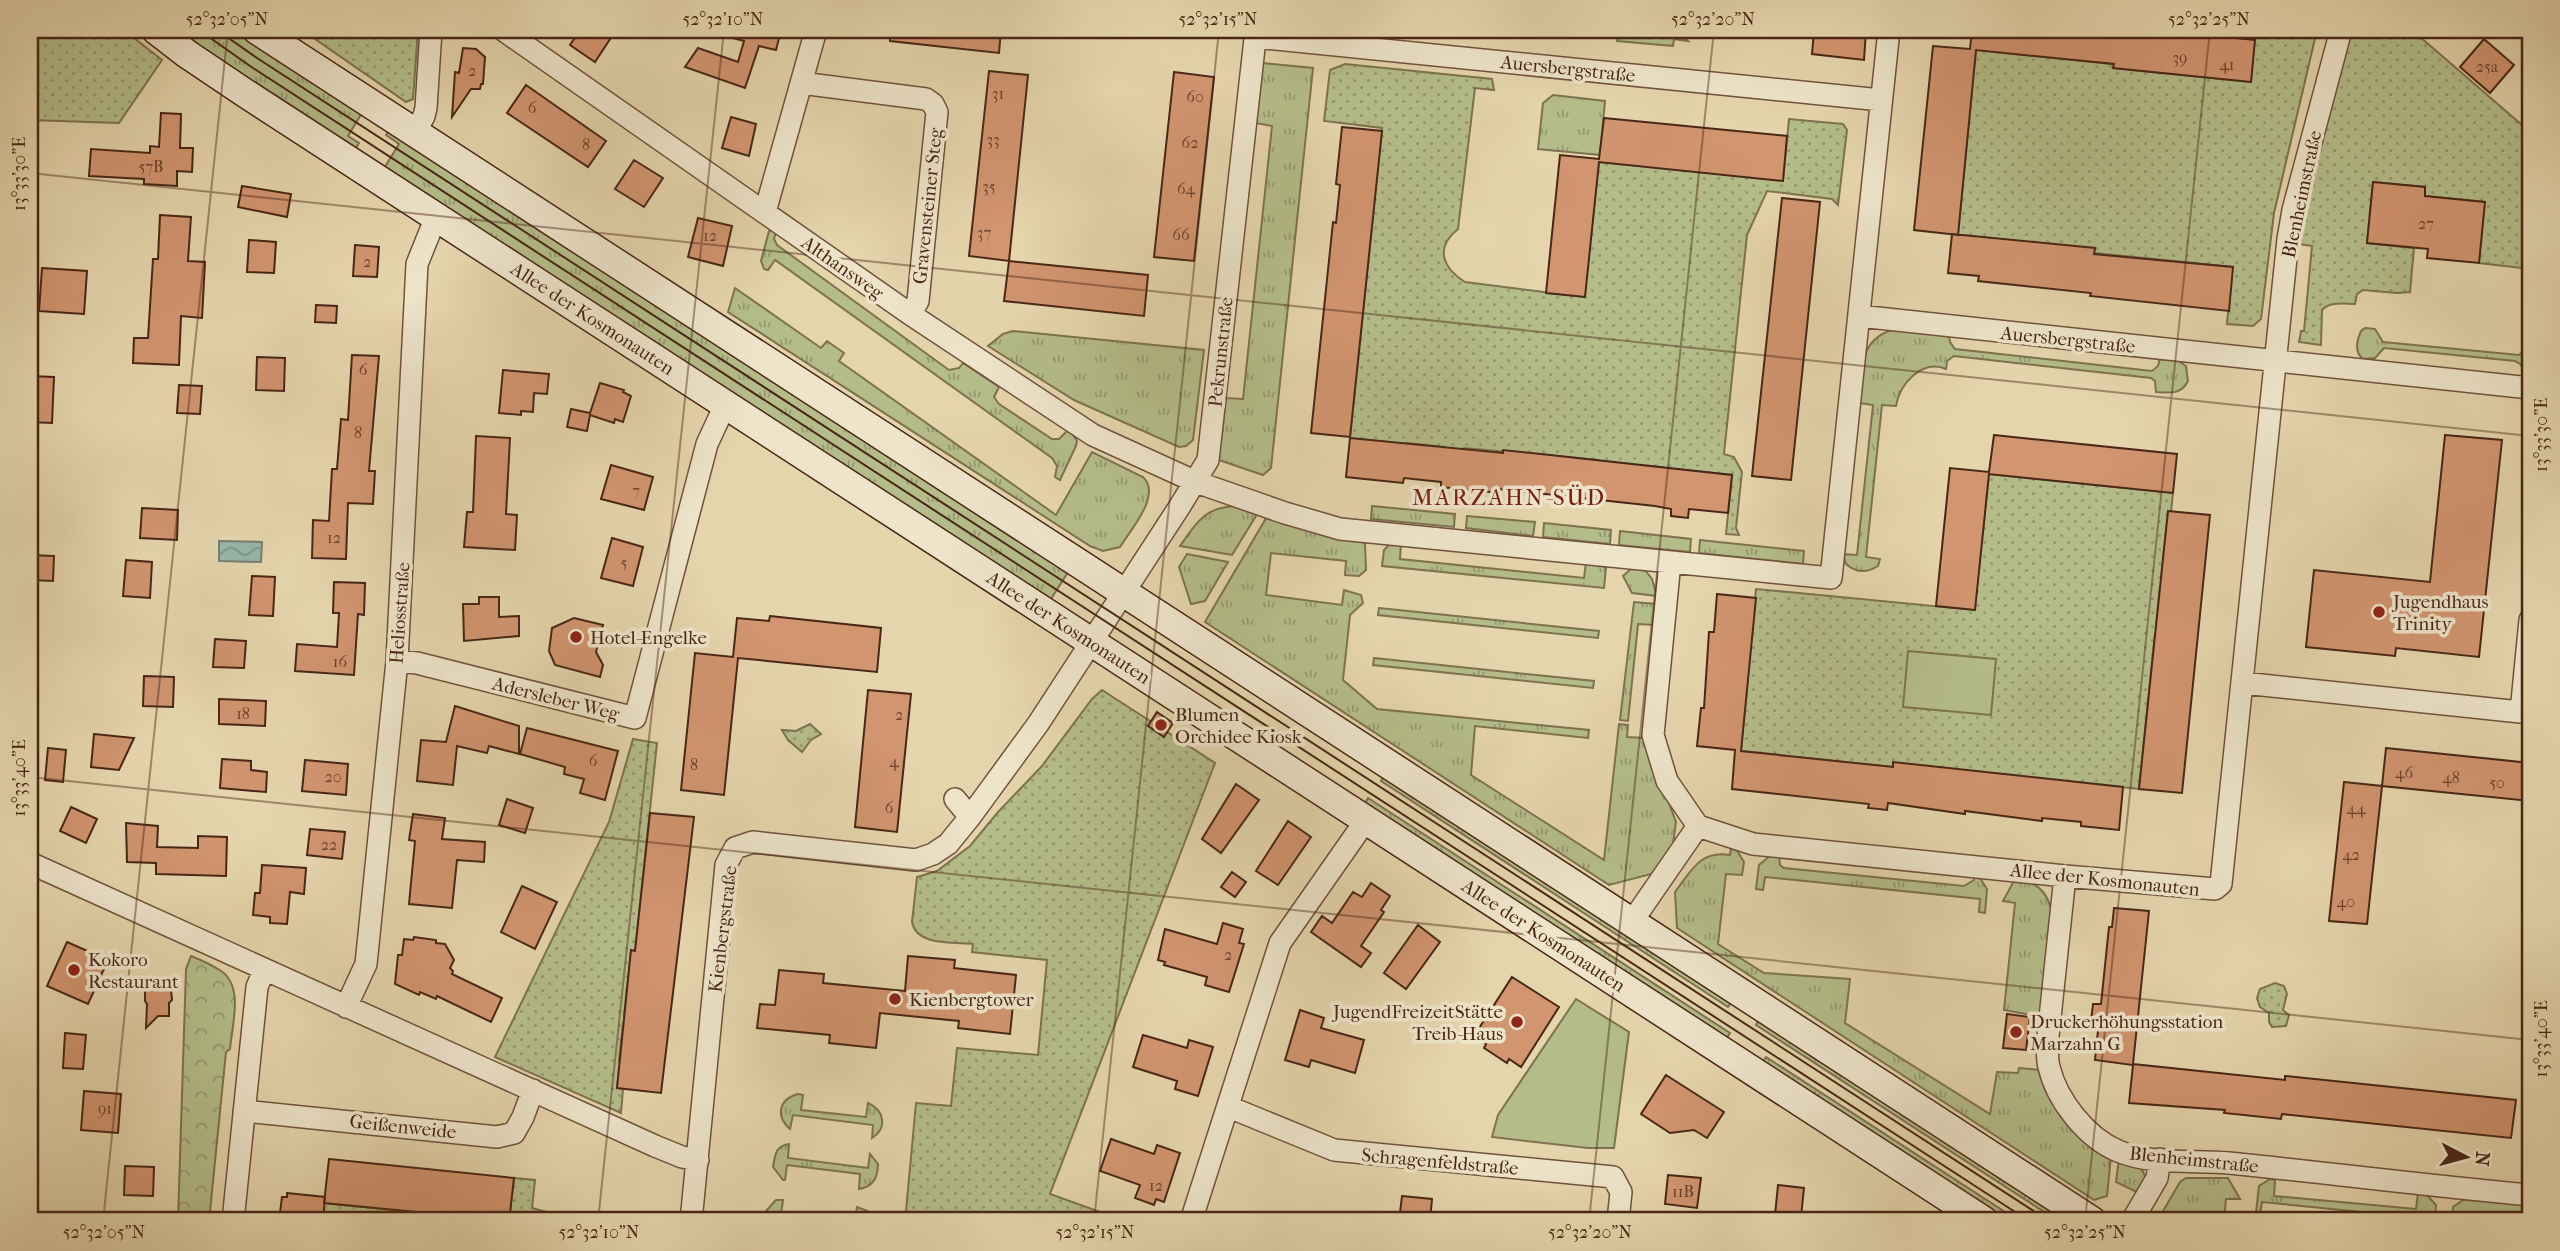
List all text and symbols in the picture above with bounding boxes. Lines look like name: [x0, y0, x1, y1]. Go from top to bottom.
text: 52°32'05"N: [186, 9, 269, 30]
text: 52°32'10"N: [683, 9, 764, 30]
text: 52°32'15"N: [1179, 9, 1258, 30]
text: 52°32'20"N: [1671, 9, 1755, 30]
text: 52°32'25"N: [2168, 9, 2250, 30]
house number: 39: [2173, 48, 2187, 67]
street label: Auersbergstraße: [1498, 51, 1636, 87]
house number: 41: [2219, 55, 2235, 74]
house number: 25a: [2476, 57, 2499, 76]
house number: 2: [468, 61, 476, 80]
house number: 31: [992, 84, 1004, 103]
house number: 60: [1186, 87, 1204, 106]
house number: 6: [528, 98, 537, 117]
street label: Gravensteiner Steg: [909, 126, 947, 285]
street label: Blenheimstraße: [2278, 128, 2326, 260]
house number: 33: [986, 130, 1000, 149]
house number: 62: [1182, 133, 1198, 152]
house number: 8: [582, 135, 590, 154]
text: 13°33'30"E: [9, 137, 30, 211]
house number: 57B: [138, 157, 164, 176]
house number: 35: [982, 177, 996, 196]
house number: 64: [1177, 179, 1196, 198]
house number: 27: [2418, 214, 2434, 233]
house number: 37: [977, 223, 991, 242]
house number: 66: [1172, 225, 1190, 244]
house number: 12: [703, 226, 717, 245]
street label: Althansweg: [796, 231, 888, 305]
house number: 2: [363, 252, 371, 271]
street label: Allee der Kosmonauten: [506, 257, 678, 380]
street label: Pekrunstraße: [1204, 296, 1238, 408]
street label: Auersbergstraße: [1998, 322, 2136, 358]
house number: 6: [359, 360, 368, 379]
text: 13°33'30"E: [2531, 398, 2552, 472]
house number: 8: [354, 423, 362, 442]
house number: 7: [632, 481, 640, 500]
district label: MARZAHN-SÜD: [1412, 484, 1606, 511]
house number: 12: [327, 528, 341, 547]
house number: 5: [621, 553, 628, 572]
street label: Heliosstraße: [385, 561, 415, 665]
street label: Allee der Kosmonauten: [982, 566, 1154, 689]
place label: Jugendhaus Trinity: [2391, 591, 2489, 635]
marker: Jugendhaus Trinity: [2371, 604, 2387, 620]
place label: Hotel-Engelke: [590, 627, 707, 649]
marker: Hotel-Engelke: [568, 629, 584, 645]
house number: 16: [333, 652, 347, 671]
street label: Adersleber Weg: [489, 672, 622, 726]
house number: 18: [236, 704, 250, 723]
place label: Blumen Orchidee Kiosk: [1175, 704, 1302, 748]
house number: 2: [895, 705, 903, 724]
marker: Blumen Orchidee Kiosk: [1153, 717, 1169, 733]
text: 13°33'40"E: [9, 739, 30, 817]
house number: 6: [589, 751, 598, 770]
house number: 4: [889, 752, 899, 771]
house number: 8: [690, 755, 698, 774]
house number: 46: [2395, 763, 2413, 782]
house number: 20: [324, 767, 342, 786]
house number: 48: [2442, 768, 2460, 787]
house number: 50: [2489, 773, 2505, 792]
house number: 6: [885, 798, 894, 817]
house number: 44: [2347, 799, 2366, 818]
house number: 22: [321, 835, 337, 854]
house number: 42: [2342, 845, 2360, 864]
street label: Allee der Kosmonauten: [2008, 859, 2201, 901]
street label: Kienbergstraße: [704, 864, 742, 994]
street label: Allee der Kosmonauten: [1457, 874, 1629, 997]
house number: 40: [2337, 892, 2355, 911]
house number: 2: [1224, 945, 1232, 964]
place label: Kokoro Restaurant: [88, 949, 179, 993]
marker: Kokoro Restaurant: [66, 962, 82, 978]
place label: Kienbergtower: [909, 989, 1035, 1011]
marker: Kienbergtower: [887, 991, 903, 1007]
text: 13°33'40"E: [2531, 1000, 2552, 1078]
place label: JugendFreizeitStätte Treib-Haus: [1331, 1001, 1503, 1045]
place label: Druckerhöhungsstation Marzahn G: [2030, 1011, 2223, 1055]
marker: JugendFreizeitStätte Treib-Haus: [1509, 1014, 1525, 1030]
marker: Druckerhöhungsstation Marzahn G: [2008, 1024, 2024, 1040]
house number: 91: [98, 1099, 112, 1118]
street label: Geißenweide: [348, 1110, 457, 1144]
north arrow: [2430, 1122, 2500, 1192]
street label: Blenheimstraße: [2128, 1142, 2260, 1178]
street label: Schragenfeldstraße: [1361, 1144, 1519, 1180]
text: N: [2470, 1150, 2494, 1168]
house number: 12: [1149, 1176, 1163, 1195]
house number: 11B: [1672, 1182, 1694, 1201]
text: 52°32'05"N: [63, 1222, 146, 1243]
text: 52°32'10"N: [559, 1222, 640, 1243]
text: 52°32'15"N: [1056, 1222, 1135, 1243]
text: 52°32'20"N: [1548, 1222, 1632, 1243]
text: 52°32'25"N: [2044, 1222, 2126, 1243]

